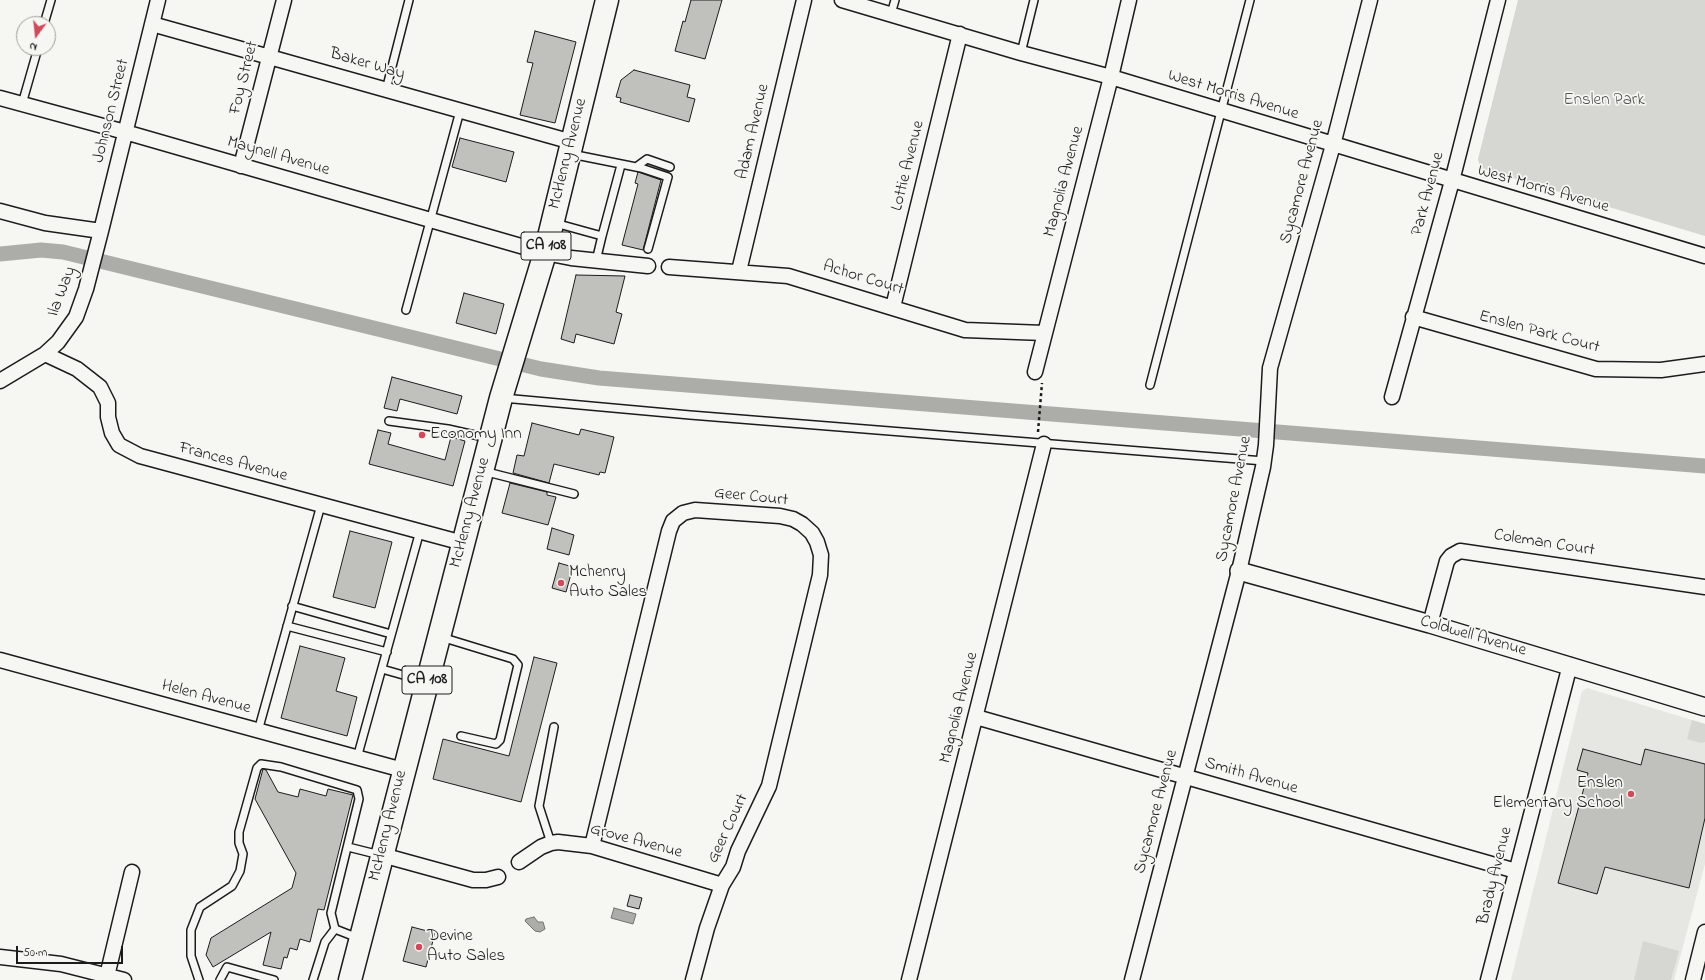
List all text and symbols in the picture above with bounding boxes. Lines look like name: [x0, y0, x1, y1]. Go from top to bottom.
north arrow: [16, 16, 56, 56]
text: N: [27, 38, 39, 55]
street label: Foy Street: [226, 39, 264, 117]
street label: Baker Way: [327, 45, 407, 85]
street label: Johnson Street: [89, 57, 135, 165]
street label: West Morris Avenue: [1165, 66, 1301, 126]
street label: Adam Avenue: [733, 82, 775, 182]
park label: Enslen Park: [1563, 91, 1645, 111]
street label: McHenry Avenue: [545, 96, 593, 212]
street label: Sycamore Avenue: [1277, 118, 1329, 246]
street label: Lottie Avenue: [888, 119, 930, 213]
street label: Magnolia Avenue: [1040, 124, 1090, 240]
street label: Maynell Avenue: [224, 133, 332, 181]
street label: Park Avenue: [1408, 150, 1450, 238]
street label: West Morris Avenue: [1475, 161, 1611, 219]
road number: CA 108: [521, 232, 571, 260]
street label: Achor Court: [820, 257, 906, 301]
street label: Ila Way: [44, 264, 82, 320]
street label: Enslen Park Court: [1476, 307, 1602, 359]
place label: Economy Inn: [430, 425, 522, 445]
marker: Economy Inn: [417, 430, 427, 440]
street label: Sycamore Avenue: [1213, 434, 1257, 564]
street label: Frances Avenue: [177, 439, 289, 487]
street label: McHenry Avenue: [446, 456, 496, 570]
street label: Geer Court: [713, 484, 789, 512]
street label: Coleman Court: [1492, 526, 1596, 562]
place label: Mchenry Auto Sales: [569, 563, 647, 603]
marker: Mchenry Auto Sales: [556, 578, 566, 588]
street label: Coldwell Avenue: [1417, 612, 1529, 662]
street label: Magnolia Avenue: [936, 650, 984, 766]
road number: CA 108: [402, 666, 452, 694]
street label: Helen Avenue: [159, 676, 253, 720]
street label: Sycamore Avenue: [1131, 748, 1183, 876]
street label: Smith Avenue: [1202, 754, 1300, 800]
street label: McHenry Avenue: [365, 768, 413, 884]
place label: Enslen Elementary School: [1493, 774, 1623, 814]
marker: Enslen Elementary School: [1626, 789, 1636, 799]
street label: Geer Court: [704, 791, 754, 867]
street label: Grove Avenue: [588, 820, 684, 864]
street label: Brady Avenue: [1474, 825, 1518, 927]
place label: Devine Auto Sales: [427, 927, 505, 967]
scale bar: [18, 938, 125, 964]
marker: Devine Auto Sales: [414, 942, 424, 952]
text: 50 m: [23, 944, 47, 962]

